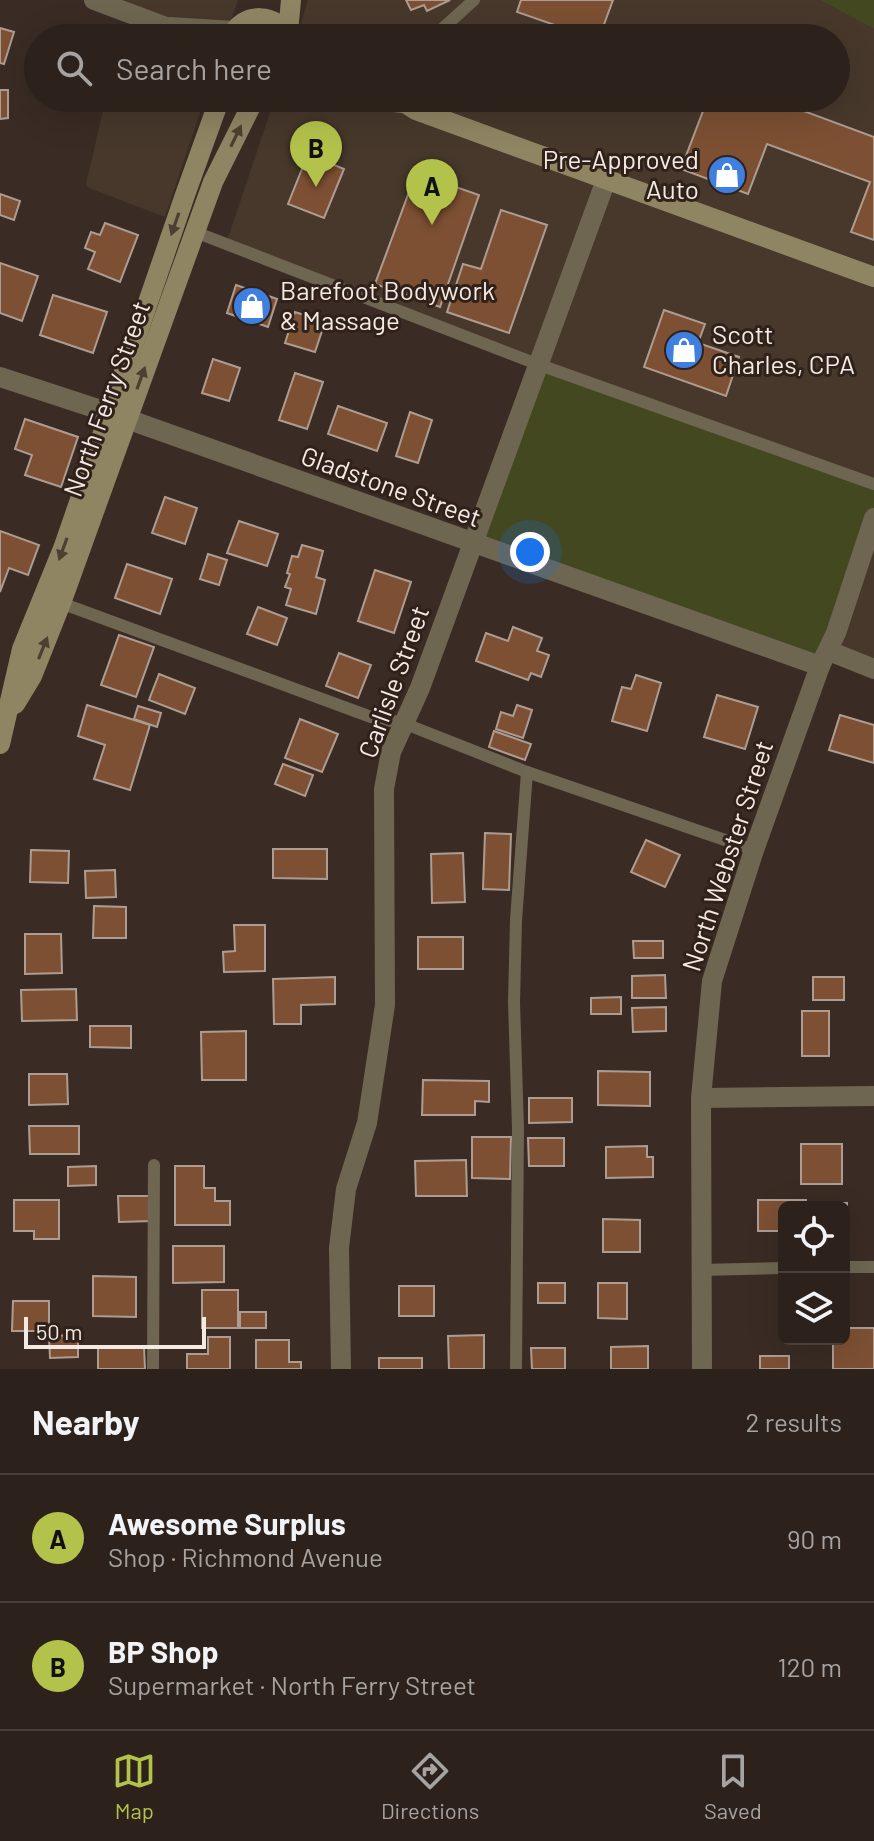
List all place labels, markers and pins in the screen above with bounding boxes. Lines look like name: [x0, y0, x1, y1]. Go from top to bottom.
pin: B: [290, 121, 342, 187]
place label: Pre-Approved Auto: [543, 143, 699, 204]
shop icon: Pre-Approved Auto: [706, 154, 748, 196]
pin: A: [406, 159, 458, 225]
place label: Barefoot Bodywork & Massage: [280, 274, 495, 335]
shop icon: Barefoot Bodywork & Massage: [231, 285, 273, 327]
place label: Scott Charles, CPA: [712, 318, 855, 379]
shop icon: Scott Charles, CPA: [663, 329, 705, 371]

